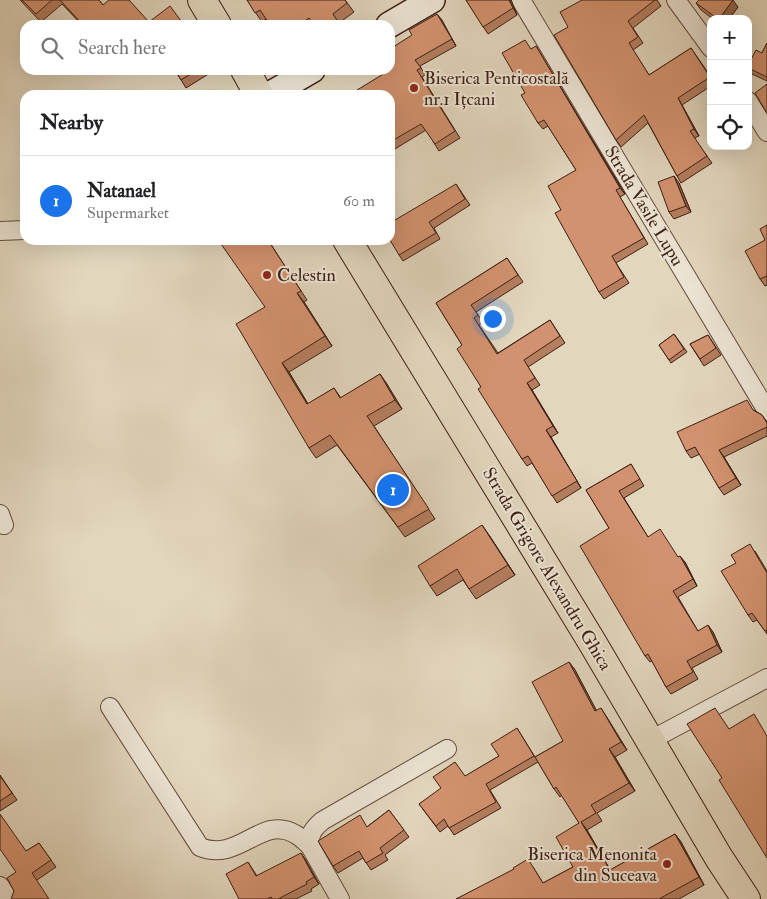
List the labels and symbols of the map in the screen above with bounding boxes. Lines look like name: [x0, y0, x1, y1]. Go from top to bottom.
place label: Biserica Penticostală nr.1 Ițcani: [424, 67, 569, 111]
marker: Biserica Penticostală nr.1 Ițcani: [408, 82, 420, 94]
street label: Strada Vasile Lupu: [599, 142, 689, 270]
place label: Celestin: [277, 264, 336, 287]
marker: Celestin: [261, 269, 273, 281]
your location: [480, 306, 506, 332]
street label: Strada Grigore Alexandru Ghica: [477, 463, 617, 675]
pin: 1: [377, 471, 409, 509]
place label: Biserica Menonita din Suceava: [527, 843, 658, 887]
marker: Biserica Menonita din Suceava: [661, 858, 673, 870]

